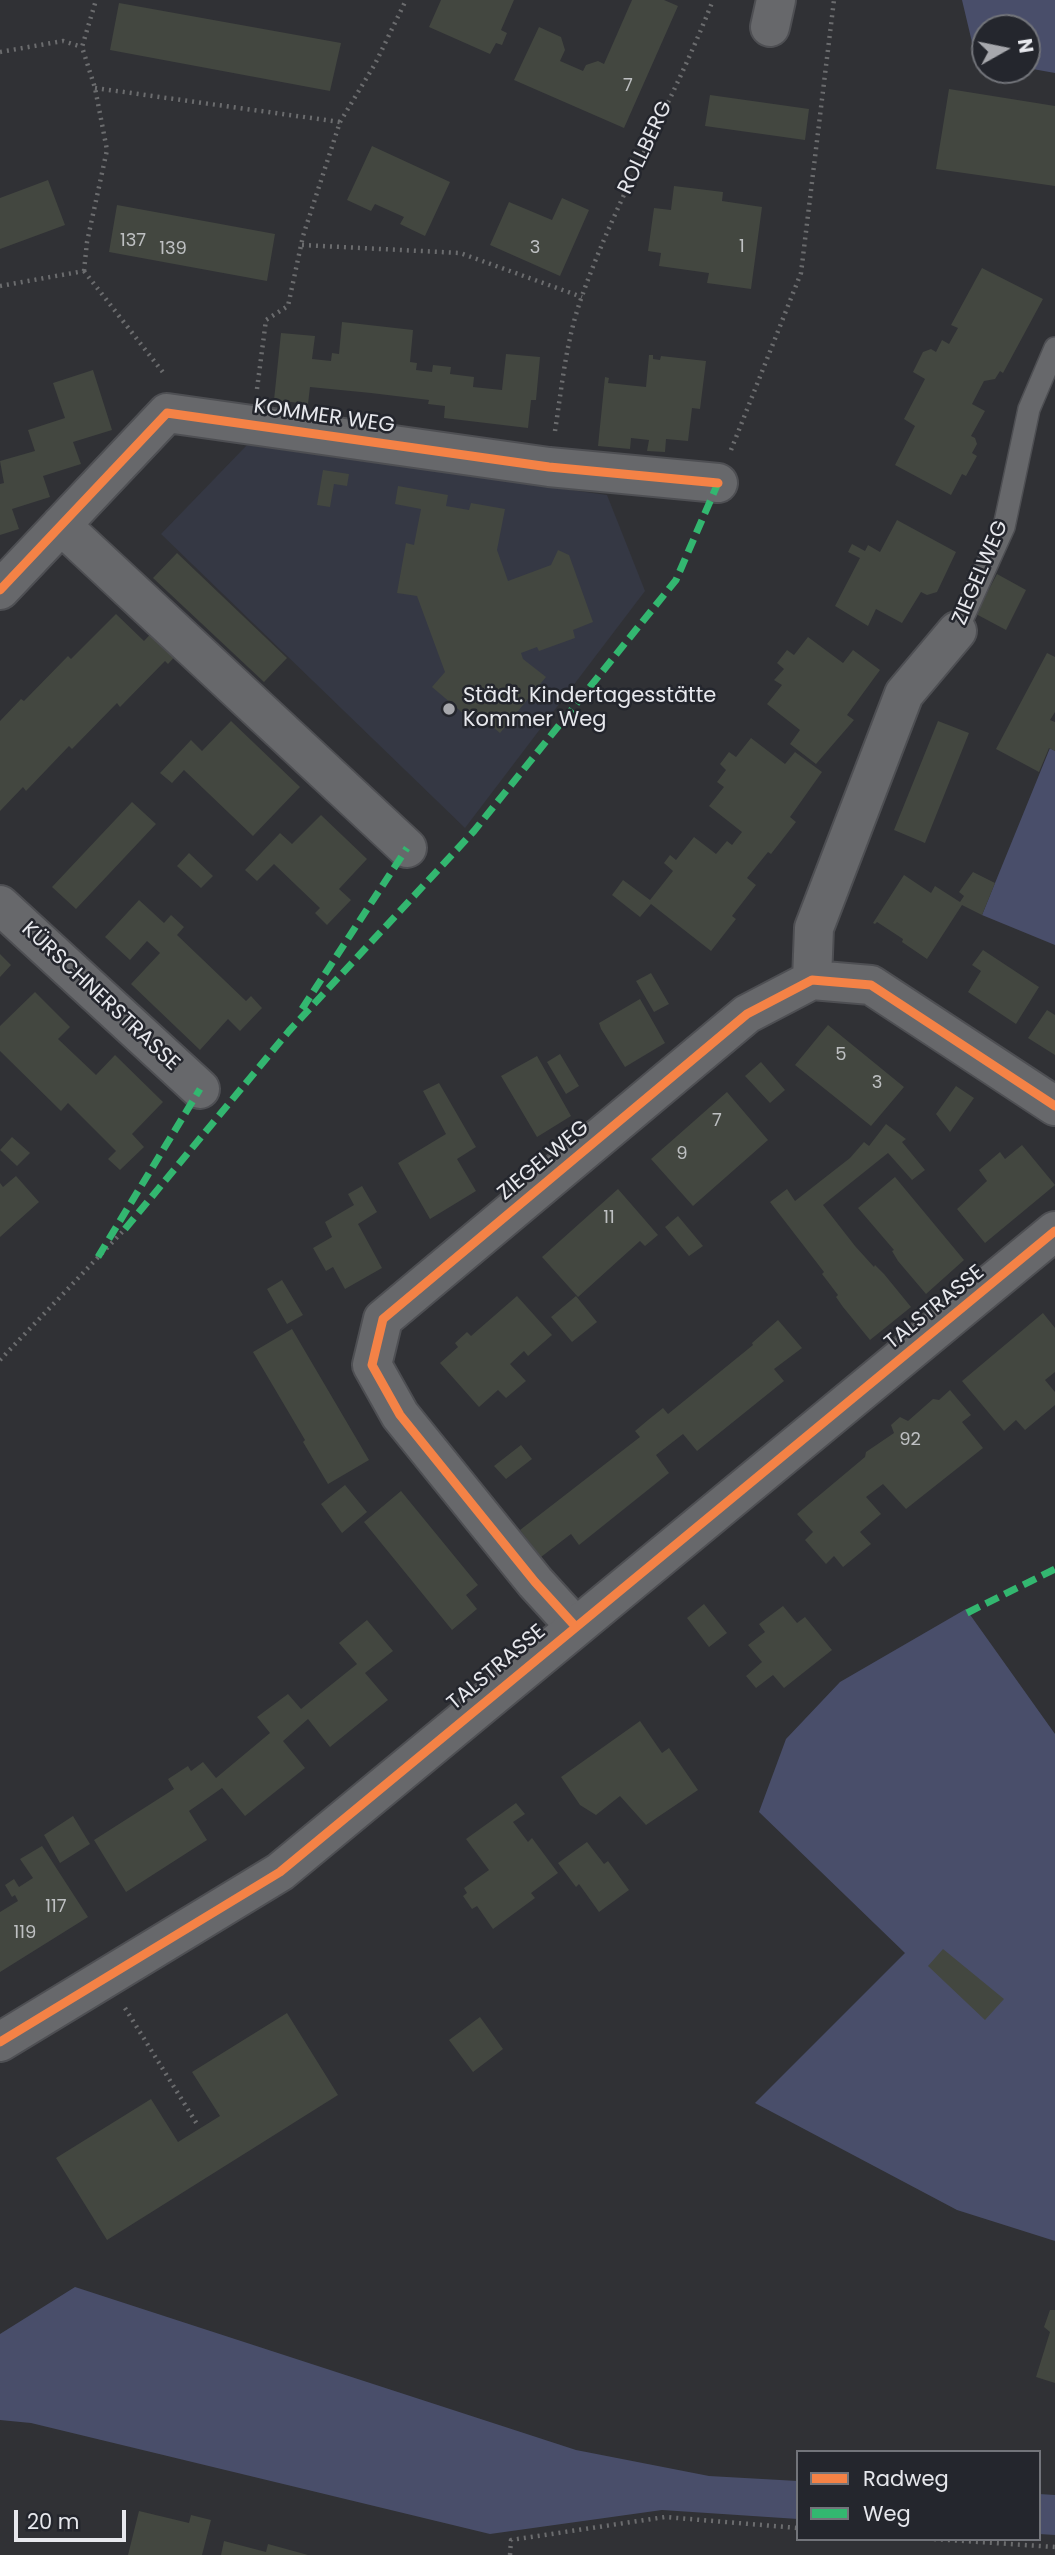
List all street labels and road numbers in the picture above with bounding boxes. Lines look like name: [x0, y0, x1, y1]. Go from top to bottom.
street label: ROLLBERG: [613, 97, 679, 199]
street label: KOMMER WEG: [252, 395, 396, 439]
street label: ZIEGELWEG: [948, 517, 1014, 629]
street label: KÜRSCHNERSTRASSE: [16, 917, 184, 1077]
street label: ZIEGELWEG: [493, 1116, 595, 1206]
street label: TALSTRASSE: [880, 1260, 990, 1356]
street label: TALSTRASSE: [443, 1620, 551, 1716]

